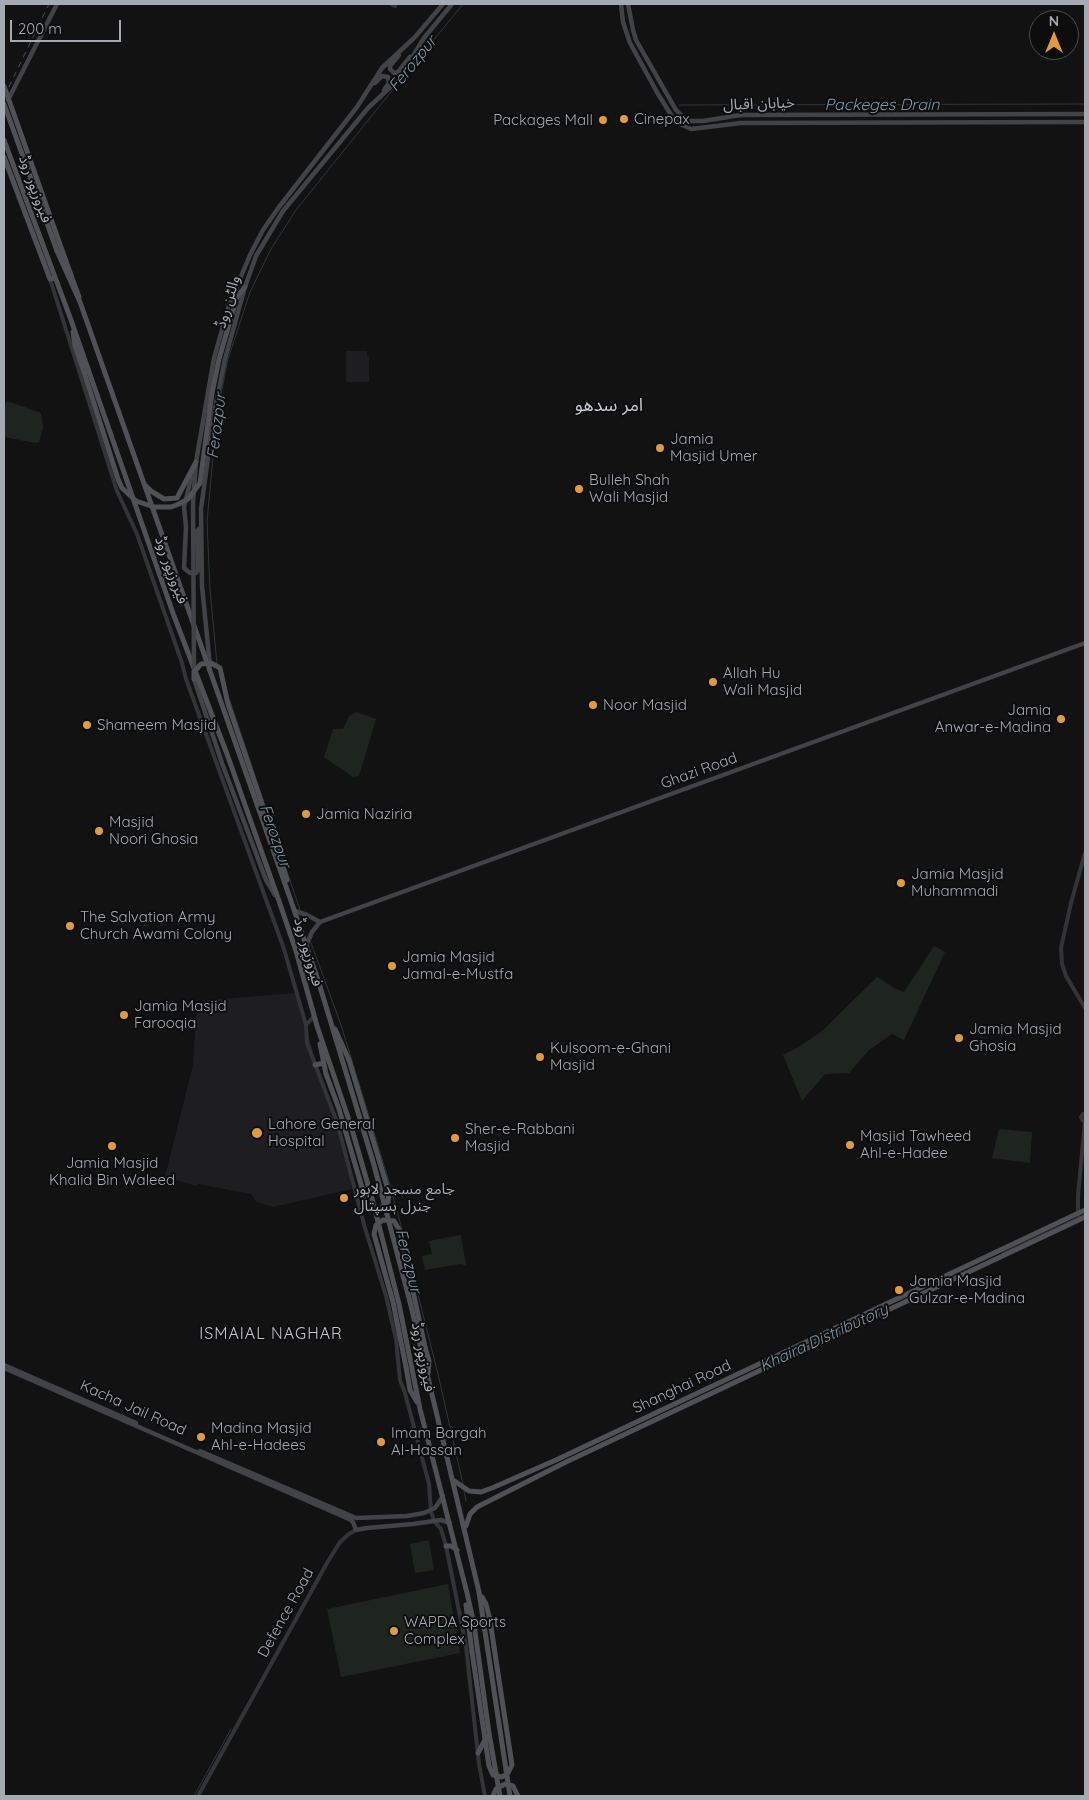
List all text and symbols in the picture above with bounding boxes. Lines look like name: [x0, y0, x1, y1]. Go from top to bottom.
scale bar: [12, 10, 124, 42]
north arrow: [1029, 10, 1079, 60]
text: N: [1049, 12, 1059, 30]
text: 200 m: [18, 19, 62, 38]
water label: Ferozpur: [385, 32, 441, 96]
street label: خیابان اقبال: [723, 94, 795, 114]
water label: Packeges Drain: [824, 95, 940, 115]
place label: Cinepax: [634, 110, 690, 128]
place label: Packages Mall: [493, 111, 593, 129]
marker: Cinepax: [618, 113, 630, 125]
marker: Packages Mall: [597, 114, 609, 126]
street label: فیروزپور روڈ: [14, 153, 56, 225]
street label: والٹن روڈ: [212, 273, 244, 331]
water label: Ferozpur: [203, 392, 231, 460]
district label: امر سدھو: [575, 395, 643, 417]
place label: Jamia Masjid Umer: [670, 430, 758, 465]
marker: Jamia Masjid Umer: [654, 442, 666, 454]
place label: Bulleh Shah Wali Masjid: [589, 471, 670, 506]
marker: Bulleh Shah Wali Masjid: [573, 483, 585, 495]
street label: فیروزپور روڈ: [150, 534, 192, 606]
place label: Allah Hu Wali Masjid: [723, 664, 802, 699]
marker: Allah Hu Wali Masjid: [707, 676, 719, 688]
place label: Noor Masjid: [603, 696, 687, 714]
marker: Noor Masjid: [587, 699, 599, 711]
place label: Jamia Anwar-e-Madina: [935, 701, 1051, 736]
marker: Jamia Anwar-e-Madina: [1055, 713, 1067, 725]
place label: Shameem Masjid: [97, 716, 216, 734]
marker: Shameem Masjid: [81, 719, 93, 731]
street label: Ghazi Road: [658, 749, 740, 793]
water label: Ferozpur: [255, 802, 295, 870]
place label: Jamia Naziria: [316, 805, 412, 823]
marker: Jamia Naziria: [300, 808, 312, 820]
place label: Masjid Noori Ghosia: [109, 813, 198, 848]
marker: Masjid Noori Ghosia: [93, 825, 105, 837]
place label: Jamia Masjid Muhammadi: [911, 865, 1004, 900]
marker: Jamia Masjid Muhammadi: [895, 877, 907, 889]
place label: The Salvation Army Church Awami Colony: [80, 908, 232, 943]
street label: فیروزپور روڈ: [290, 916, 326, 988]
marker: The Salvation Army Church Awami Colony: [64, 920, 76, 932]
place label: Jamia Masjid Jamal-e-Mustfa: [402, 948, 513, 983]
marker: Jamia Masjid Jamal-e-Mustfa: [386, 960, 398, 972]
place label: Jamia Masjid Farooqia: [134, 997, 227, 1032]
marker: Jamia Masjid Farooqia: [118, 1009, 130, 1021]
place label: Jamia Masjid Ghosia: [969, 1020, 1062, 1055]
marker: Jamia Masjid Ghosia: [953, 1032, 965, 1044]
place label: Kulsoom-e-Ghani Masjid: [550, 1039, 671, 1074]
marker: Kulsoom-e-Ghani Masjid: [534, 1051, 546, 1063]
place label: Lahore General Hospital: [268, 1115, 375, 1150]
place label: Sher-e-Rabbani Masjid: [465, 1120, 575, 1155]
marker: Lahore General Hospital: [250, 1126, 264, 1140]
place label: Masjid Tawheed Ahl-e-Hadee: [860, 1127, 971, 1162]
marker: Sher-e-Rabbani Masjid: [449, 1132, 461, 1144]
marker: Masjid Tawheed Ahl-e-Hadee: [844, 1139, 856, 1151]
marker: Jamia Masjid Khalid Bin Waleed: [106, 1140, 118, 1152]
place label: Jamia Masjid Khalid Bin Waleed: [49, 1154, 175, 1189]
place label: جامع مسجد لاہور جنرل ہسپتال: [354, 1180, 455, 1215]
marker: جامع مسجد لاہور جنرل ہسپتال: [338, 1192, 350, 1204]
water label: Ferozpur: [391, 1227, 425, 1295]
place label: Jamia Masjid Gulzar-e-Madina: [909, 1272, 1025, 1307]
marker: Jamia Masjid Gulzar-e-Madina: [893, 1284, 905, 1296]
water label: Khaira Distributory: [757, 1300, 891, 1376]
street label: فیروزپور روڈ: [407, 1321, 439, 1393]
district label: ISMAIAL NAGHAR: [198, 1324, 344, 1344]
street label: Shanghai Road: [630, 1356, 734, 1418]
street label: Kacha Jail Road: [77, 1377, 189, 1439]
place label: Madina Masjid Ahl-e-Hadees: [211, 1419, 312, 1454]
place label: Imam Bargah Al-Hassan: [391, 1424, 487, 1459]
marker: Madina Masjid Ahl-e-Hadees: [195, 1431, 207, 1443]
marker: Imam Bargah Al-Hassan: [375, 1436, 387, 1448]
street label: Defence Road: [254, 1565, 318, 1661]
place label: WAPDA Sports Complex: [404, 1613, 506, 1648]
marker: WAPDA Sports Complex: [388, 1625, 400, 1637]

